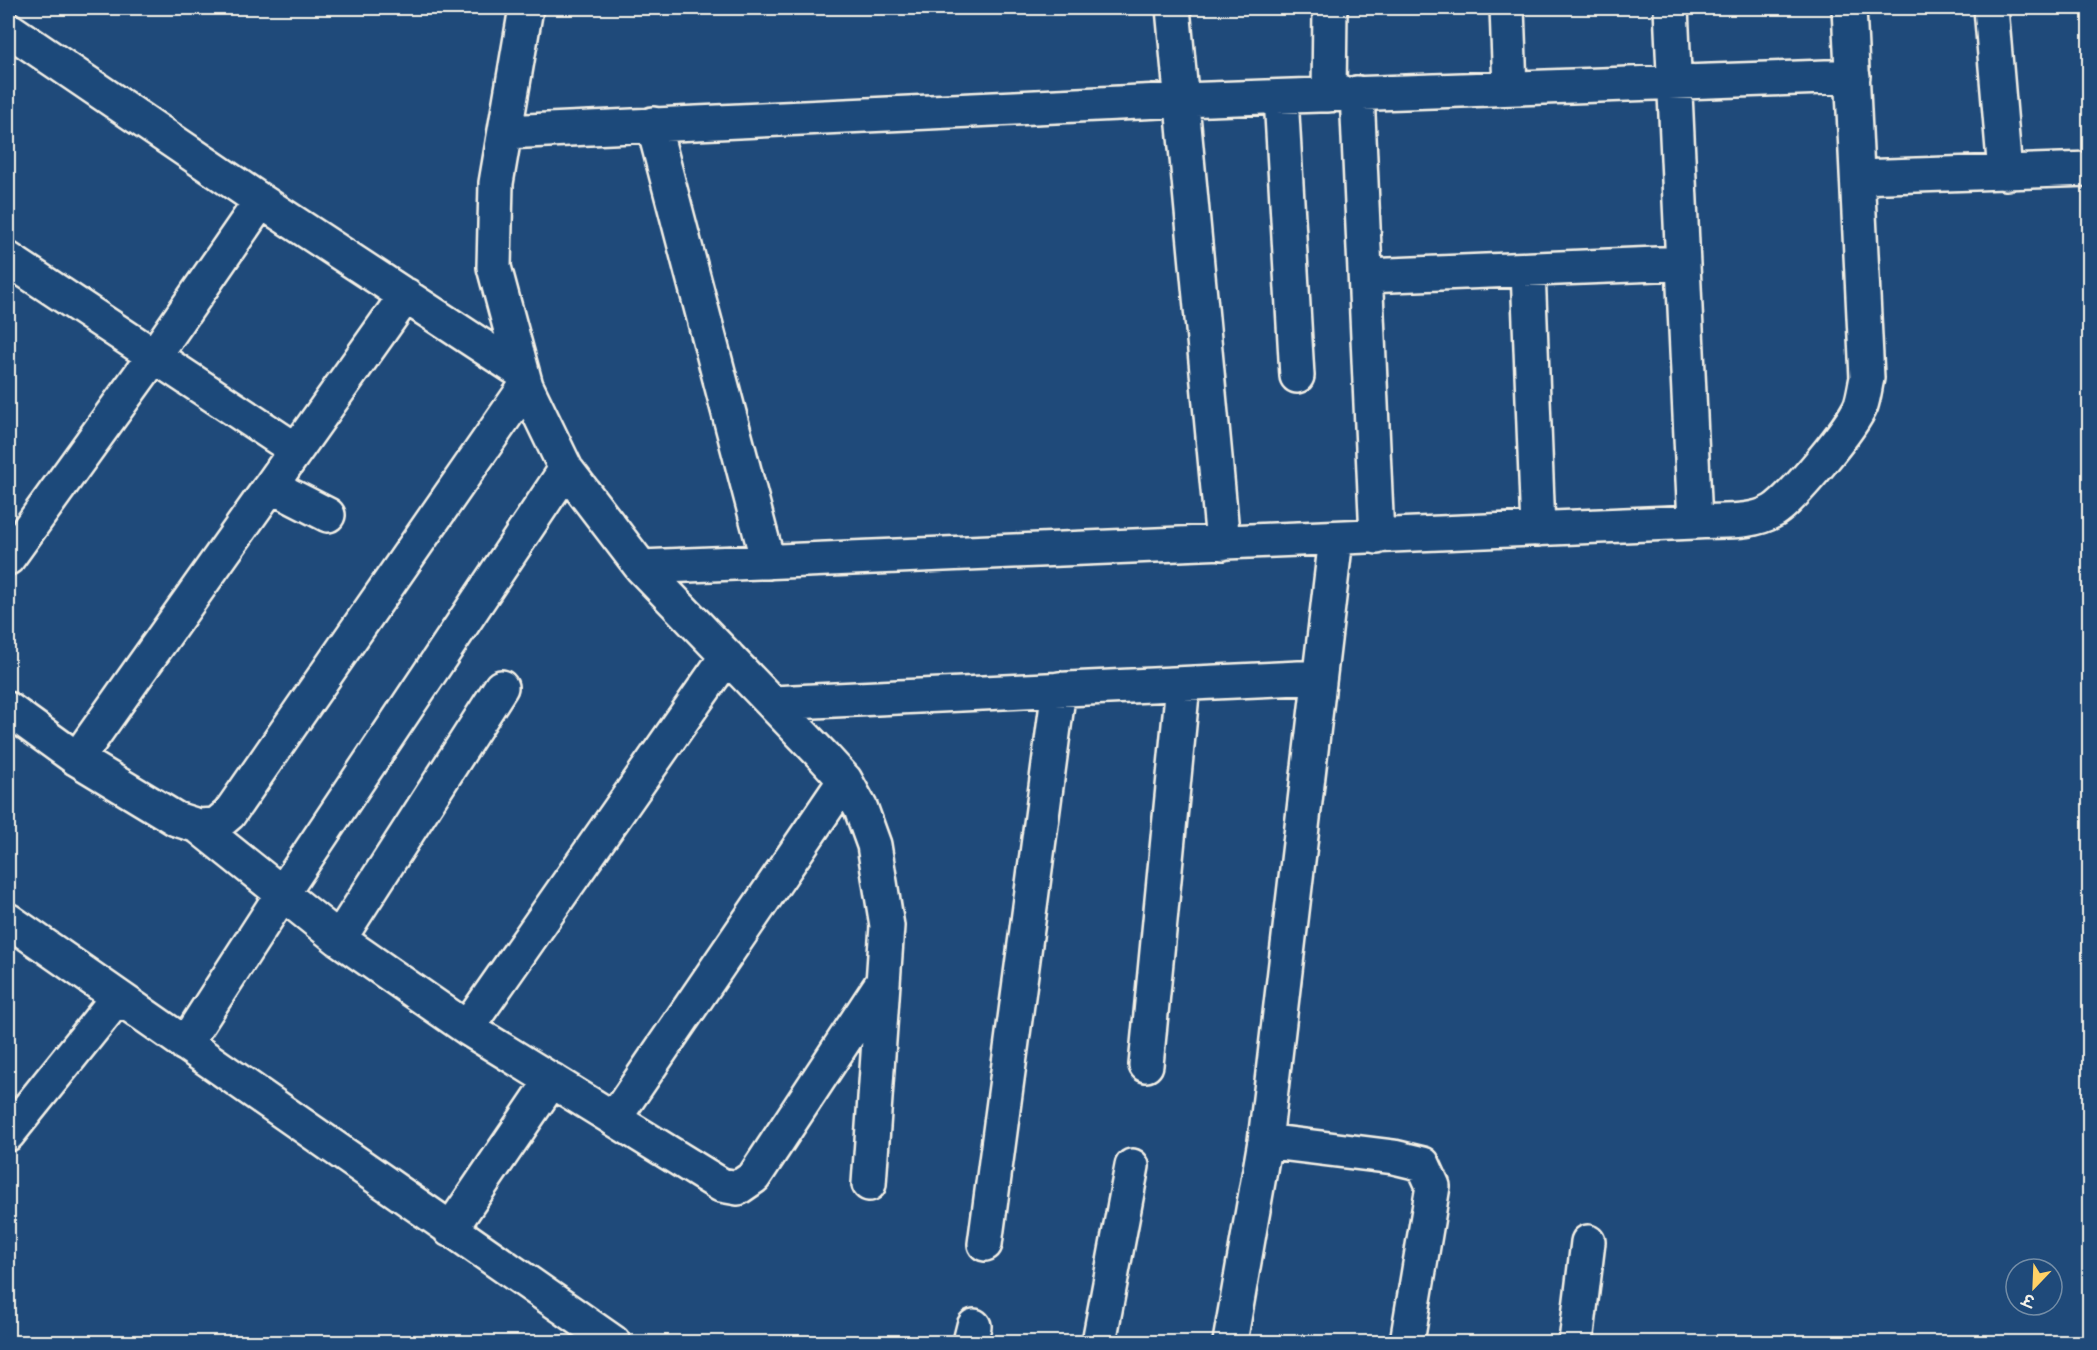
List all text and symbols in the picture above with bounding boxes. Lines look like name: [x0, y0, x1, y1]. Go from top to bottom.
north arrow: [2004, 1257, 2064, 1317]
text: उ: [2019, 1289, 2039, 1311]

